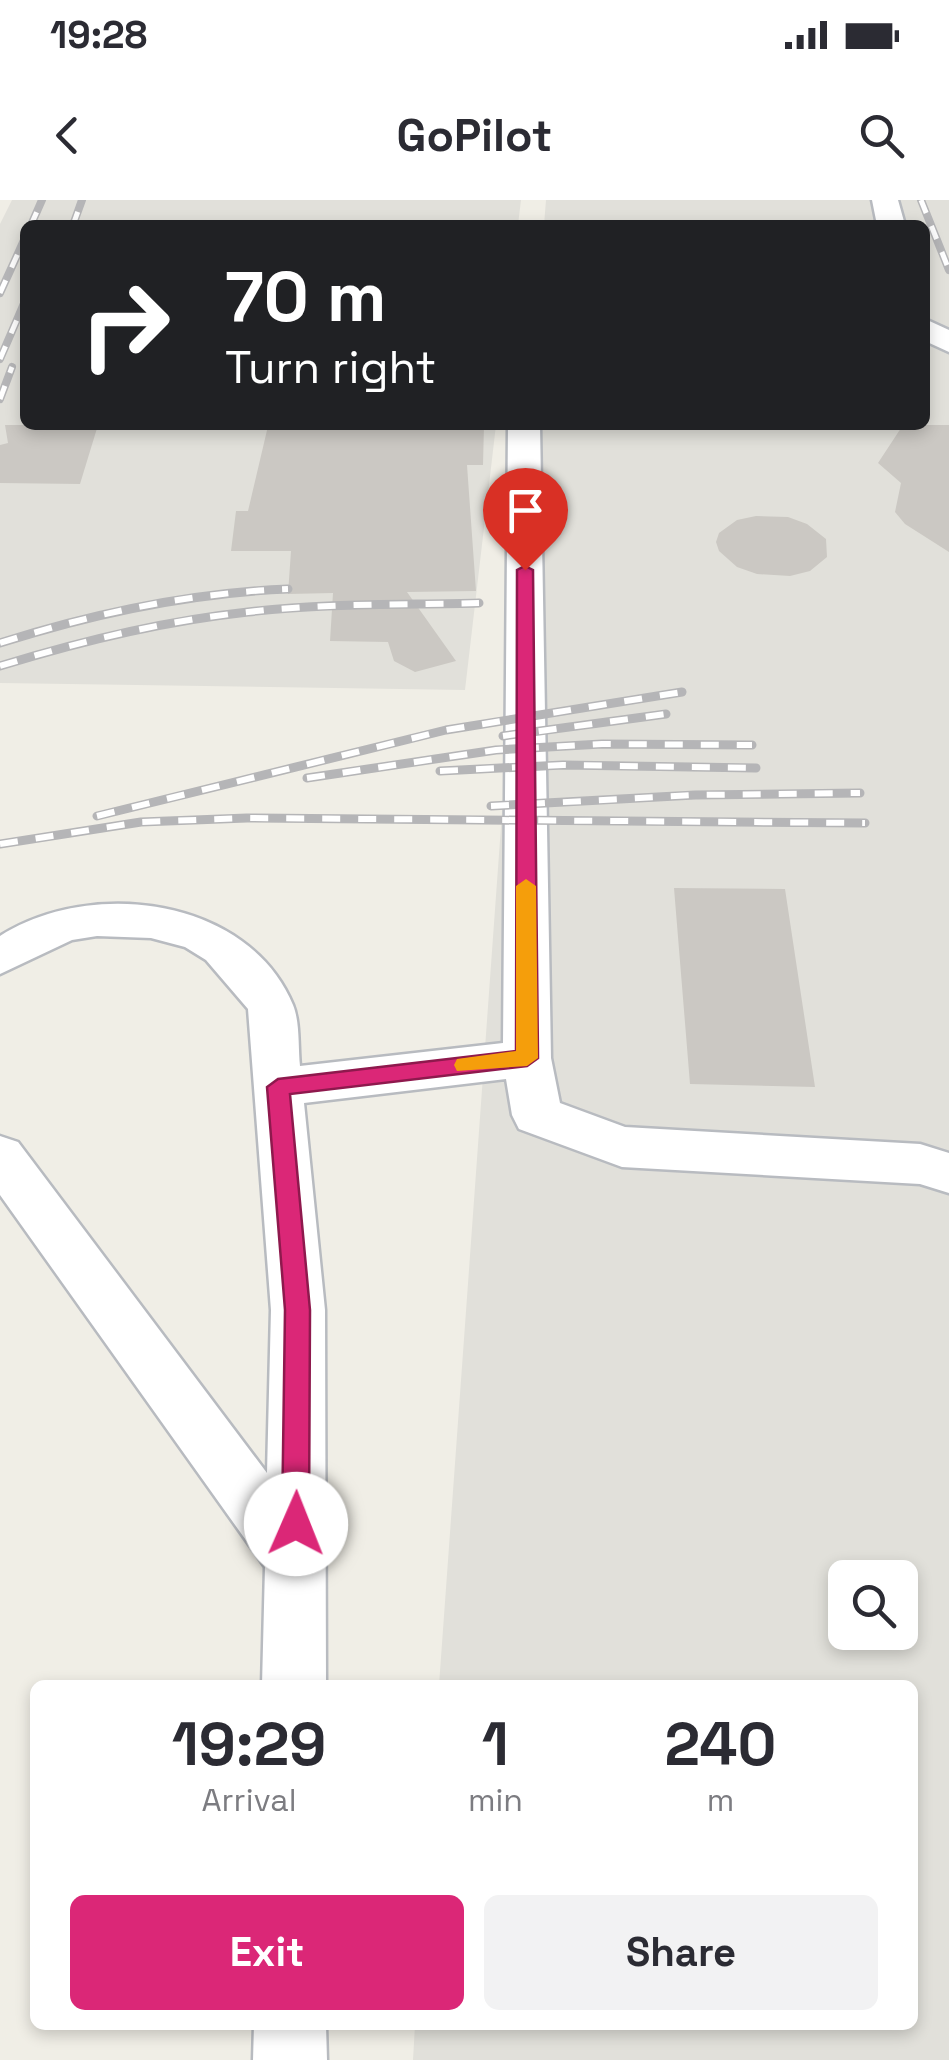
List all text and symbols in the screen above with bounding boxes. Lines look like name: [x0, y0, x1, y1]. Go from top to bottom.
text: 19:28: [50, 11, 147, 59]
text: GoPilot: [397, 107, 552, 164]
icon: back: [40, 108, 95, 163]
icon: search: [854, 108, 909, 163]
text: 70 m: [225, 252, 386, 341]
icon: right: [60, 260, 190, 390]
text: Turn right: [225, 339, 436, 396]
pin: [483, 468, 568, 571]
icon: arrive: [498, 483, 553, 538]
position arrow: [244, 1472, 348, 1576]
map controls: [828, 1560, 918, 1650]
button: search: [828, 1560, 918, 1650]
text: 19:29: [172, 1706, 326, 1783]
text: 1: [482, 1706, 509, 1783]
text: 240: [665, 1706, 776, 1783]
text: Arrival: [201, 1780, 297, 1820]
text: min: [468, 1780, 523, 1820]
text: m: [707, 1780, 734, 1820]
button: Exit: [70, 1895, 464, 2010]
button: Share: [484, 1895, 878, 2010]

